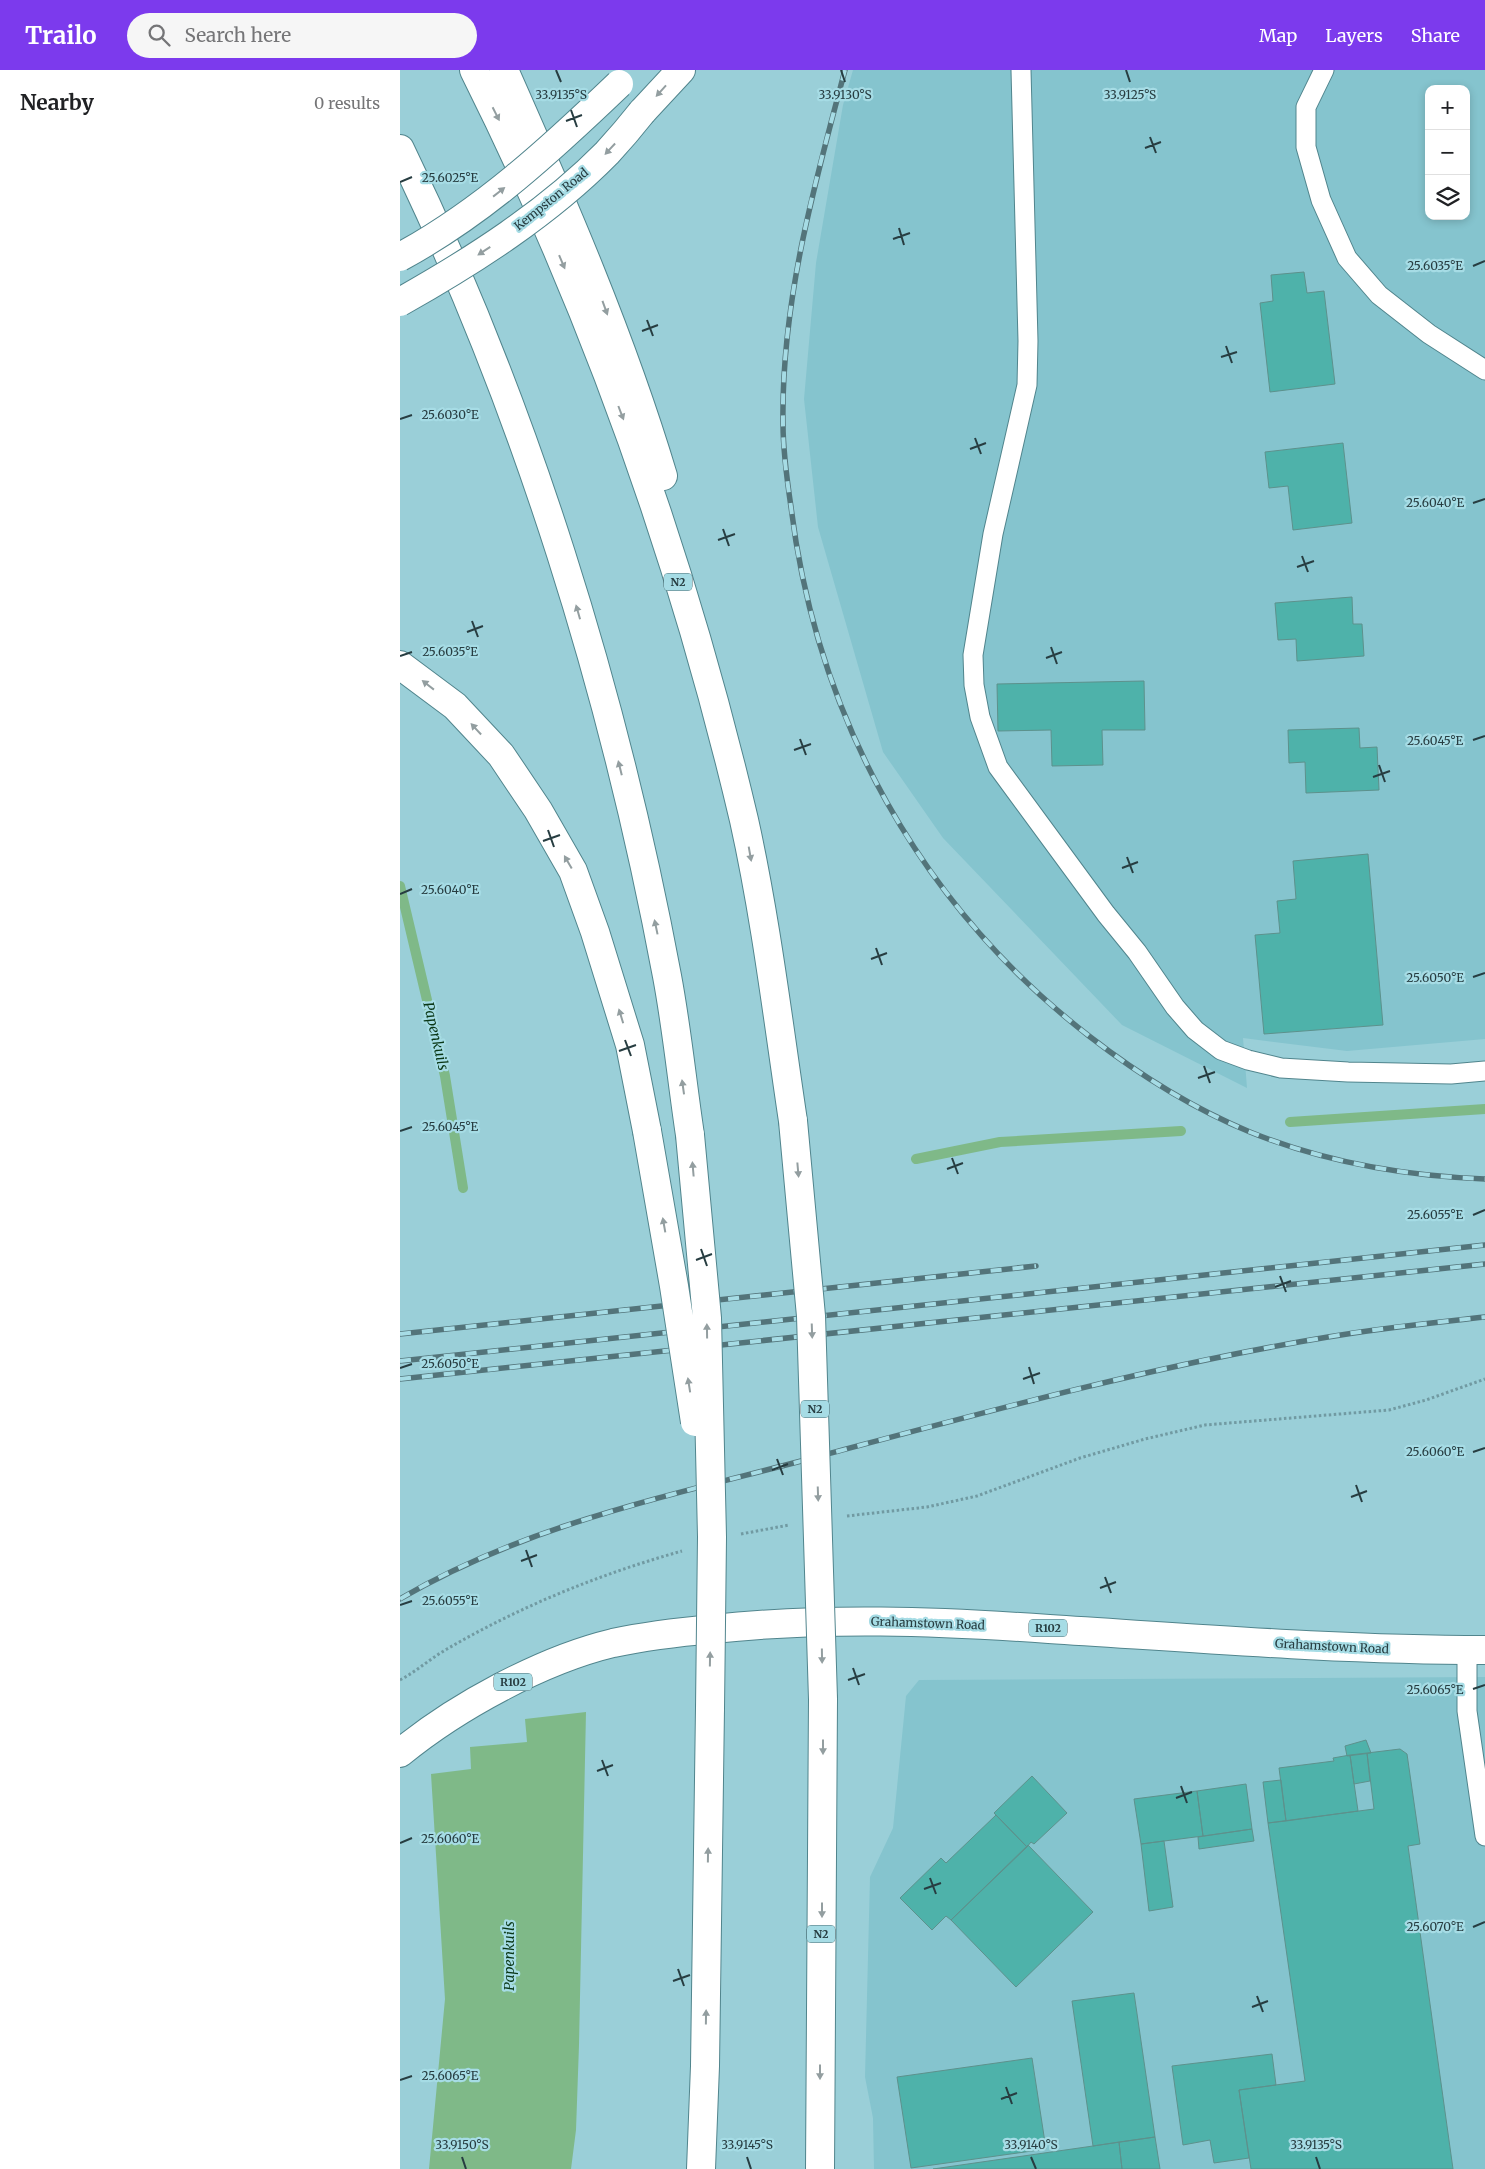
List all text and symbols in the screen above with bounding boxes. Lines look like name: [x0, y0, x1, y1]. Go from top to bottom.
search box: [127, 13, 477, 58]
text: Trailo: [25, 20, 97, 51]
icon: search: [145, 21, 173, 49]
text: Search here: [185, 23, 291, 47]
text: Map: [1259, 24, 1297, 47]
text: Layers: [1325, 24, 1383, 47]
text: Share: [1411, 24, 1460, 47]
one-way arrow: [656, 85, 667, 98]
map controls: [1425, 85, 1470, 220]
button: +: [1425, 85, 1470, 130]
text: 33.9135°S: [535, 87, 587, 102]
text: 33.9130°S: [818, 87, 872, 102]
text: 33.9125°S: [1104, 87, 1156, 102]
text: Nearby: [20, 89, 94, 116]
text: 0 results: [314, 93, 380, 113]
one-way arrow: [491, 106, 500, 121]
button: −: [1425, 130, 1470, 175]
one-way arrow: [604, 142, 616, 154]
street label: Kempston Road: [511, 165, 591, 233]
text: 25.6025°E: [422, 170, 479, 185]
button: layers: [1425, 175, 1470, 220]
one-way arrow: [492, 186, 505, 197]
one-way arrow: [477, 246, 490, 255]
one-way arrow: [558, 255, 566, 269]
text: 25.6035°E: [1407, 258, 1463, 273]
one-way arrow: [602, 301, 609, 316]
one-way arrow: [618, 406, 626, 420]
text: 25.6030°E: [421, 407, 479, 422]
text: 25.6040°E: [1406, 495, 1464, 510]
road number: N2: [664, 574, 692, 590]
one-way arrow: [573, 604, 581, 619]
text: 25.6035°E: [422, 644, 478, 659]
one-way arrow: [422, 679, 435, 690]
one-way arrow: [470, 723, 482, 735]
text: 25.6045°E: [1407, 733, 1464, 748]
one-way arrow: [616, 761, 624, 776]
one-way arrow: [746, 847, 754, 862]
one-way arrow: [564, 855, 572, 870]
text: 25.6040°E: [421, 882, 479, 897]
one-way arrow: [652, 918, 660, 934]
text: 25.6050°E: [1406, 970, 1464, 985]
water label: Papenkuils: [419, 1000, 453, 1072]
one-way arrow: [616, 1008, 624, 1023]
one-way arrow: [679, 1079, 687, 1095]
text: 25.6045°E: [422, 1119, 479, 1134]
one-way arrow: [689, 1161, 697, 1177]
one-way arrow: [794, 1162, 802, 1178]
text: 25.6055°E: [1407, 1207, 1463, 1222]
one-way arrow: [659, 1216, 667, 1232]
one-way arrow: [703, 1323, 711, 1339]
one-way arrow: [808, 1324, 816, 1340]
text: 25.6050°E: [421, 1356, 479, 1371]
one-way arrow: [685, 1377, 693, 1393]
road number: N2: [801, 1400, 829, 1418]
text: 25.6060°E: [1406, 1444, 1464, 1459]
one-way arrow: [814, 1486, 822, 1502]
text: 25.6055°E: [422, 1593, 478, 1608]
street label: Grahamstown Road: [871, 1614, 985, 1632]
road number: R102: [1029, 1620, 1067, 1636]
street label: Grahamstown Road: [1275, 1636, 1389, 1656]
one-way arrow: [818, 1649, 826, 1665]
one-way arrow: [707, 1651, 715, 1667]
road number: R102: [494, 1674, 532, 1690]
text: 25.6065°E: [1407, 1682, 1464, 1697]
one-way arrow: [819, 1740, 827, 1756]
text: 25.6060°E: [421, 1831, 479, 1846]
one-way arrow: [704, 1846, 712, 1862]
one-way arrow: [817, 1902, 825, 1918]
text: 25.6070°E: [1406, 1919, 1464, 1934]
water label: Papenkuils: [500, 1921, 518, 1991]
road number: N2: [807, 1926, 835, 1942]
one-way arrow: [702, 2009, 710, 2025]
one-way arrow: [816, 2065, 824, 2081]
text: 25.6065°E: [422, 2068, 479, 2083]
text: 33.9150°S: [435, 2137, 489, 2152]
text: 33.9145°S: [721, 2137, 773, 2152]
text: 33.9140°S: [1004, 2137, 1058, 2152]
text: 33.9135°S: [1290, 2137, 1342, 2152]

